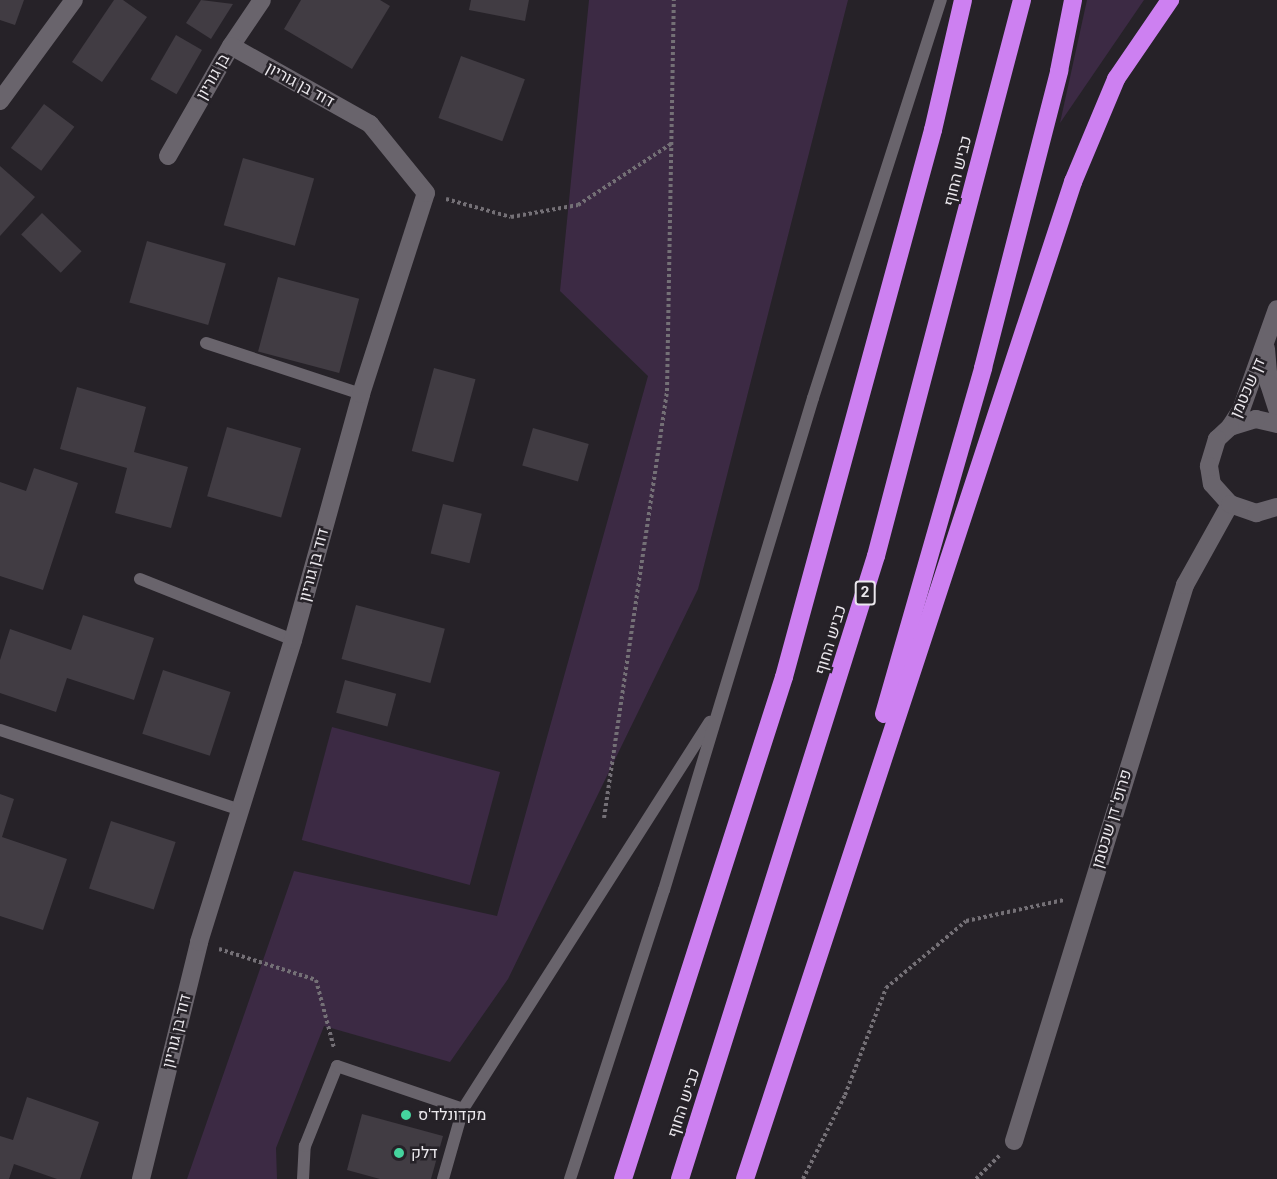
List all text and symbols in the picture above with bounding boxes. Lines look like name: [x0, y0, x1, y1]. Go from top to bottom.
street label: בן גוריון: [192, 51, 234, 103]
street label: דוד בן גוריון: [262, 58, 338, 112]
street label: כביש החוף: [940, 134, 976, 208]
street label: דן שכטמן: [1226, 355, 1270, 421]
street label: דוד בן גוריון: [295, 526, 333, 604]
road number: 2: [854, 581, 876, 605]
street label: כביש החוף: [811, 603, 851, 677]
street label: פרופ' דן שכטמן: [1088, 767, 1136, 871]
street label: דוד בן גוריון: [159, 992, 195, 1070]
street label: כביש החוף: [664, 1066, 704, 1140]
place label: מקדונלד'ס: [418, 1105, 486, 1125]
marker: מקדונלד'ס: [399, 1108, 413, 1122]
place label: דלק: [411, 1143, 438, 1163]
marker: דלק: [392, 1146, 406, 1160]

